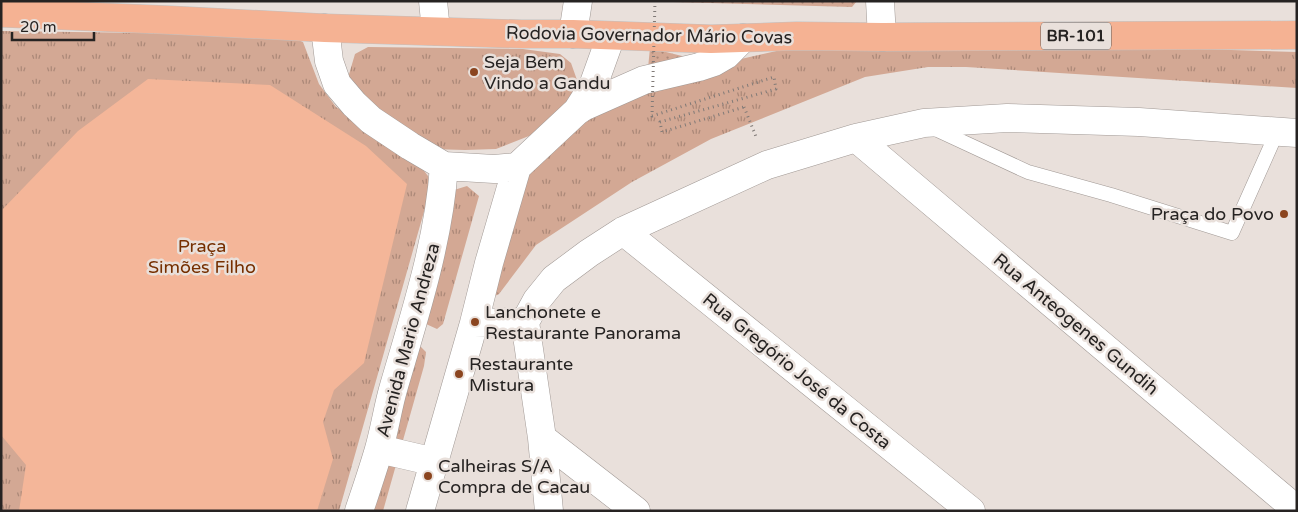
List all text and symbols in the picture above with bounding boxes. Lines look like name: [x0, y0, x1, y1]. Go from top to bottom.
scale bar: [12, 10, 95, 42]
text: 20 m: [20, 18, 57, 36]
street label: Rodovia Governador Mário Covas: [506, 22, 792, 48]
road number: BR-101: [1041, 22, 1111, 50]
place label: Seja Bem Vindo a Gandu: [484, 51, 611, 94]
marker: Seja Bem Vindo a Gandu: [468, 66, 480, 78]
place label: Praça do Povo: [1151, 203, 1274, 225]
marker: Praça do Povo: [1278, 208, 1290, 220]
park label: Praça Simões Filho: [148, 235, 256, 278]
street label: Avenida Mario Andreza: [371, 241, 445, 439]
street label: Rua Anteogenes Gundih: [989, 248, 1163, 400]
street label: Rua Gregório José da Costa: [698, 288, 896, 454]
place label: Lanchonete e Restaurante Panorama: [485, 301, 681, 344]
marker: Lanchonete e Restaurante Panorama: [469, 316, 481, 328]
place label: Restaurante Mistura: [469, 353, 573, 396]
marker: Restaurante Mistura: [453, 368, 465, 380]
place label: Calheiras S/A Compra de Cacau: [438, 455, 590, 498]
marker: Calheiras S/A Compra de Cacau: [422, 470, 434, 482]

